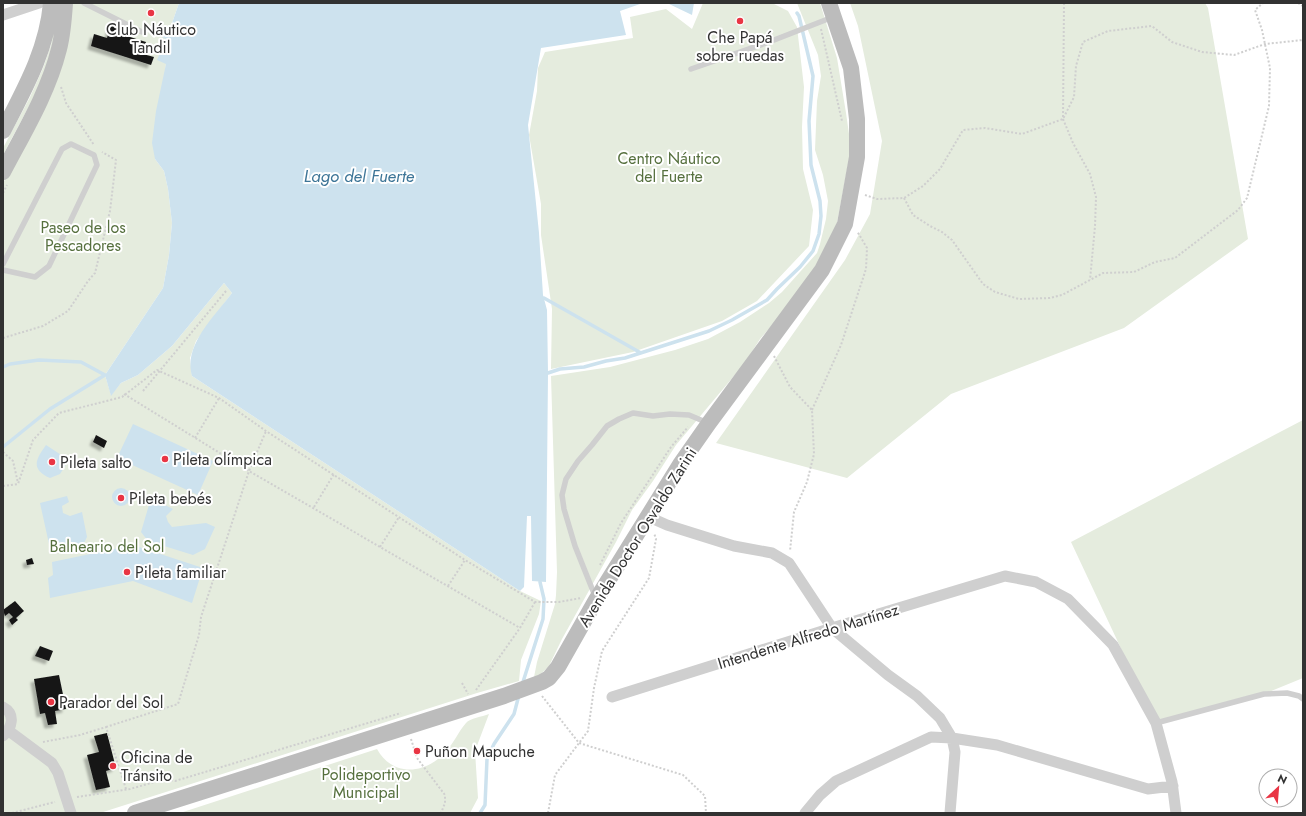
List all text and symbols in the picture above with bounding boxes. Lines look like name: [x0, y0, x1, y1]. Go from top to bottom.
marker: Club Náutico Tandil: [146, 8, 156, 18]
marker: Che Papá sobre ruedas: [735, 16, 745, 26]
place label: Club Náutico Tandil: [106, 18, 196, 59]
place label: Che Papá sobre ruedas: [696, 26, 784, 67]
park label: Centro Náutico del Fuerte: [617, 147, 721, 188]
water label: Lago del Fuerte: [304, 164, 415, 188]
park label: Paseo de los Pescadores: [40, 216, 126, 257]
street label: Avenida Doctor Osvaldo Zarini: [573, 443, 702, 631]
place label: Pileta olímpica: [173, 448, 272, 471]
place label: Pileta salto: [60, 451, 132, 474]
marker: Pileta olímpica: [160, 454, 170, 464]
marker: Pileta salto: [47, 457, 57, 467]
place label: Pileta bebés: [129, 487, 211, 510]
marker: Pileta bebés: [116, 493, 126, 503]
park label: Balneario del Sol: [50, 535, 164, 558]
place label: Pileta familiar: [135, 561, 227, 584]
marker: Pileta familiar: [122, 567, 132, 577]
street label: Intendente Alfredo Martínez: [715, 598, 902, 675]
place label: Parador del Sol: [59, 691, 163, 714]
marker: Parador del Sol: [46, 697, 56, 707]
place label: Puñon Mapuche: [425, 740, 535, 763]
place label: Oficina de Tránsito: [121, 746, 192, 787]
marker: Puñon Mapuche: [412, 746, 422, 756]
marker: Oficina de Tránsito: [108, 761, 118, 771]
park label: Polideportivo Municipal: [321, 763, 411, 804]
north arrow: [1258, 768, 1298, 808]
text: N: [1275, 770, 1290, 788]

